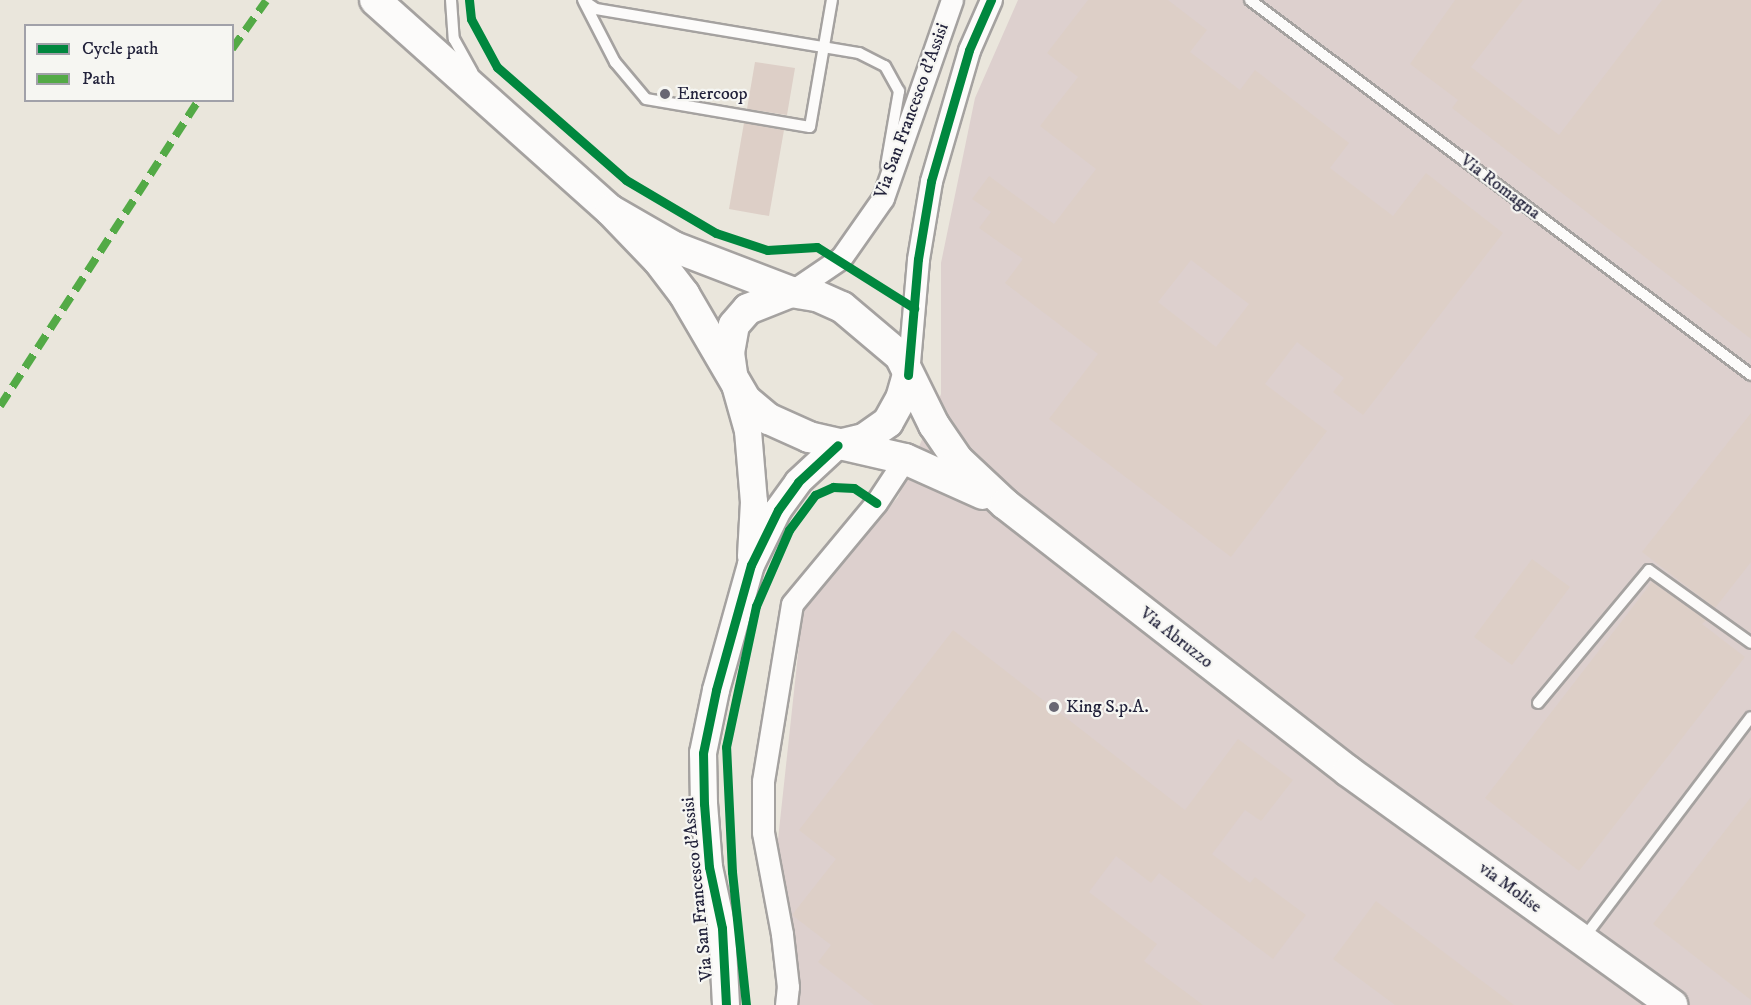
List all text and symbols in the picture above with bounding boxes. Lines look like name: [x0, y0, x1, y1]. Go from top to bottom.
street label: Via San Francesco d'Assisi: [870, 20, 954, 202]
legend: [24, 24, 234, 102]
text: Cycle path: [82, 38, 159, 60]
text: Path: [82, 68, 115, 90]
place label: Enercoop: [677, 83, 747, 105]
marker: Enercoop: [658, 87, 672, 101]
street label: Via Romagna: [1456, 150, 1544, 224]
street label: Via Abruzzo: [1135, 603, 1217, 673]
place label: King S.p.A.: [1066, 696, 1149, 718]
marker: King S.p.A.: [1047, 700, 1061, 714]
street label: Via San Francesco d'Assisi: [678, 796, 718, 982]
street label: via Molise: [1474, 858, 1546, 918]

